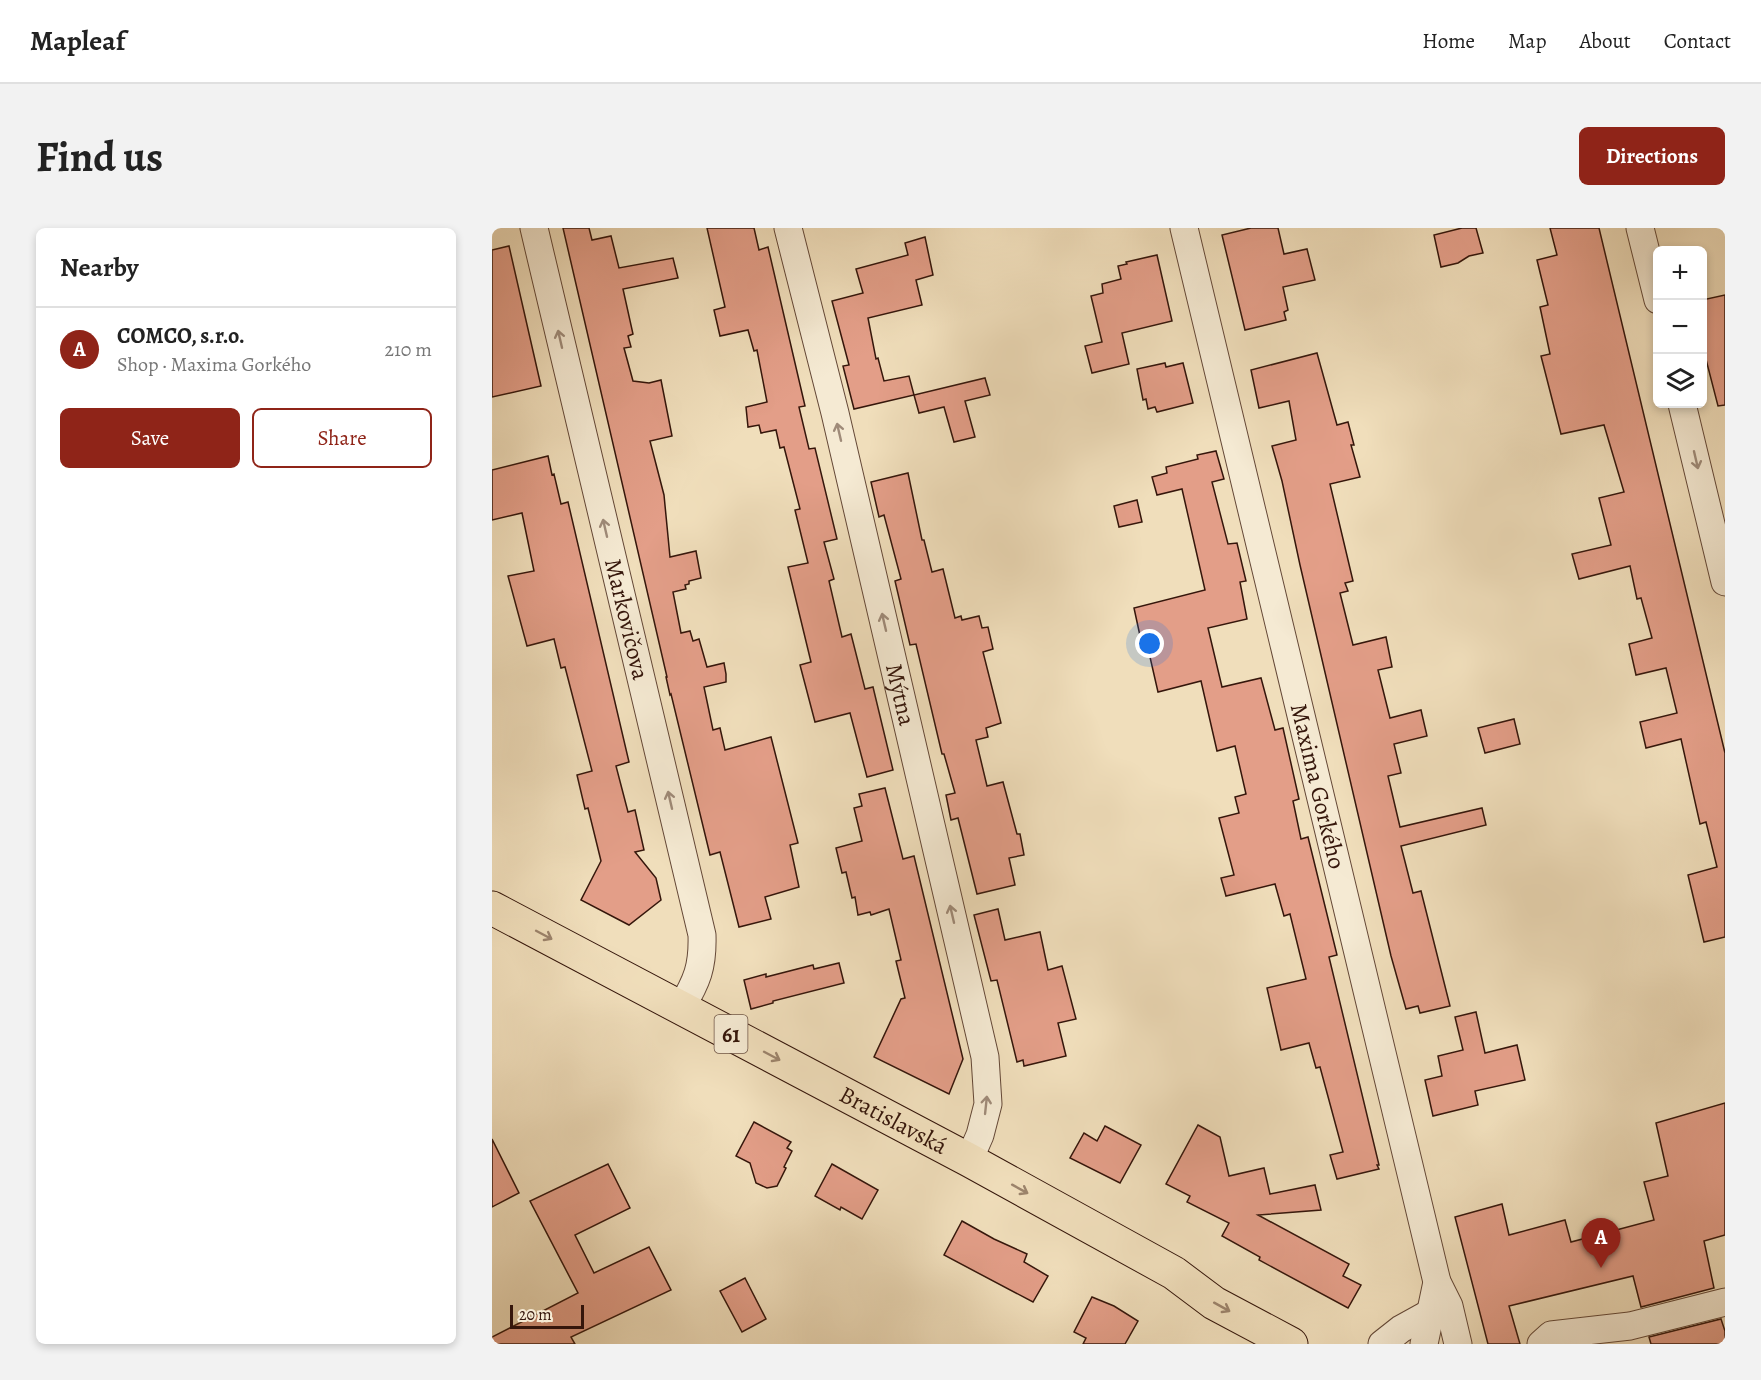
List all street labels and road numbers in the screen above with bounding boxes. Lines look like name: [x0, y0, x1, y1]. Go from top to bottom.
street label: Markovičova: [597, 555, 657, 684]
street label: Mýtna: [878, 660, 923, 730]
street label: Maxima Gorkého: [1283, 700, 1353, 872]
road number: 61: [714, 1015, 748, 1053]
street label: Bratislavská: [834, 1078, 954, 1162]

